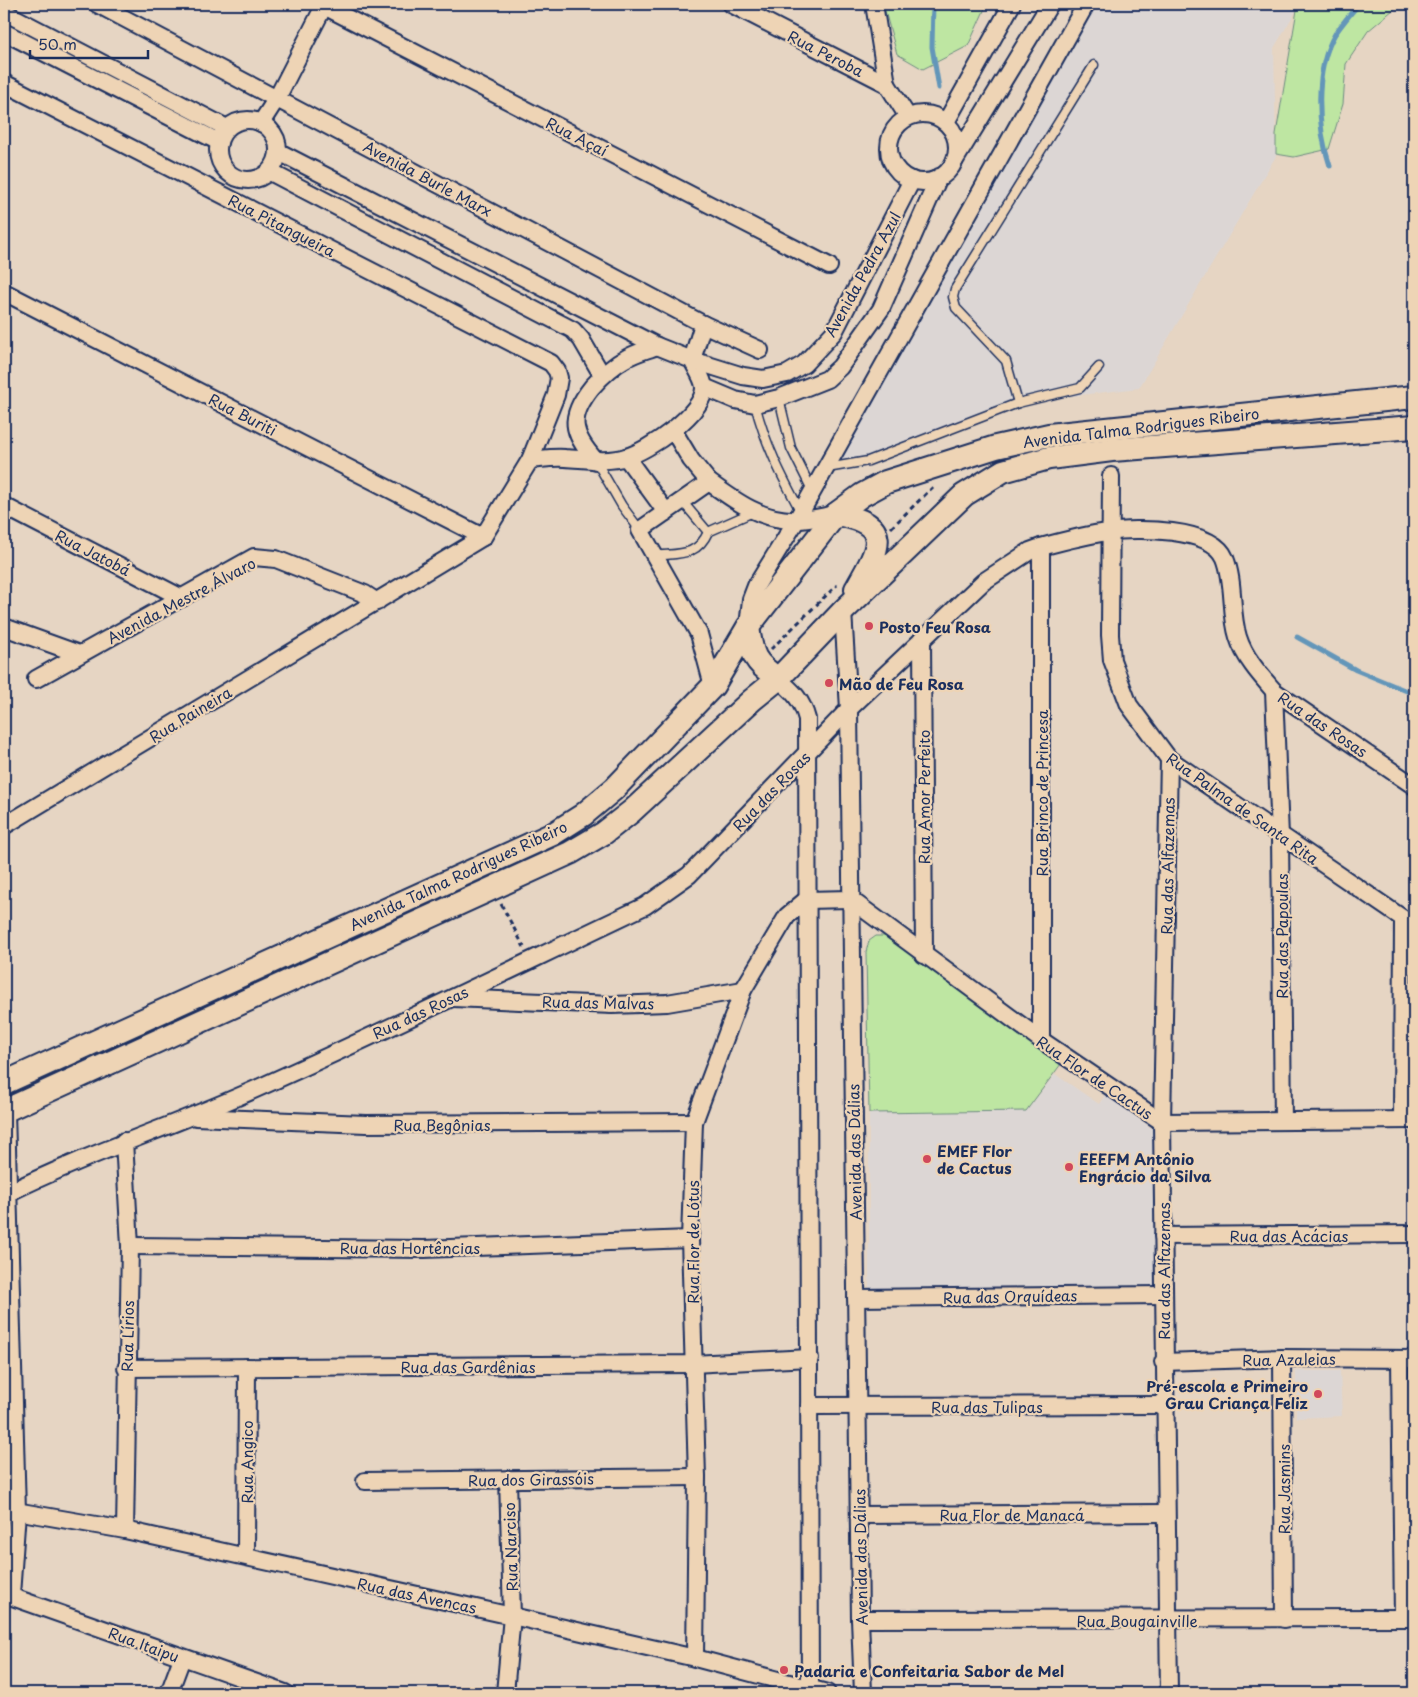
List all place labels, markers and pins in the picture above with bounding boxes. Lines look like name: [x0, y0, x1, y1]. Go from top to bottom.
place label: Posto Feu Rosa: [879, 615, 991, 638]
marker: Posto Feu Rosa: [863, 620, 875, 632]
place label: Mão de Feu Rosa: [839, 672, 964, 695]
marker: Mão de Feu Rosa: [823, 677, 835, 689]
place label: EMEF Flor de Cactus: [937, 1139, 1012, 1179]
place label: EEEFM Antônio Engrácio da Silva: [1079, 1147, 1212, 1187]
marker: EMEF Flor de Cactus: [921, 1153, 933, 1165]
marker: EEEFM Antônio Engrácio da Silva: [1063, 1161, 1075, 1173]
place label: Pré-escola e Primeiro Grau Criança Feliz: [1146, 1374, 1308, 1414]
marker: Pré-escola e Primeiro Grau Criança Feliz: [1312, 1388, 1324, 1400]
place label: Padaria e Confeitaria Sabor de Mel: [794, 1659, 1064, 1682]
marker: Padaria e Confeitaria Sabor de Mel: [778, 1664, 790, 1676]

